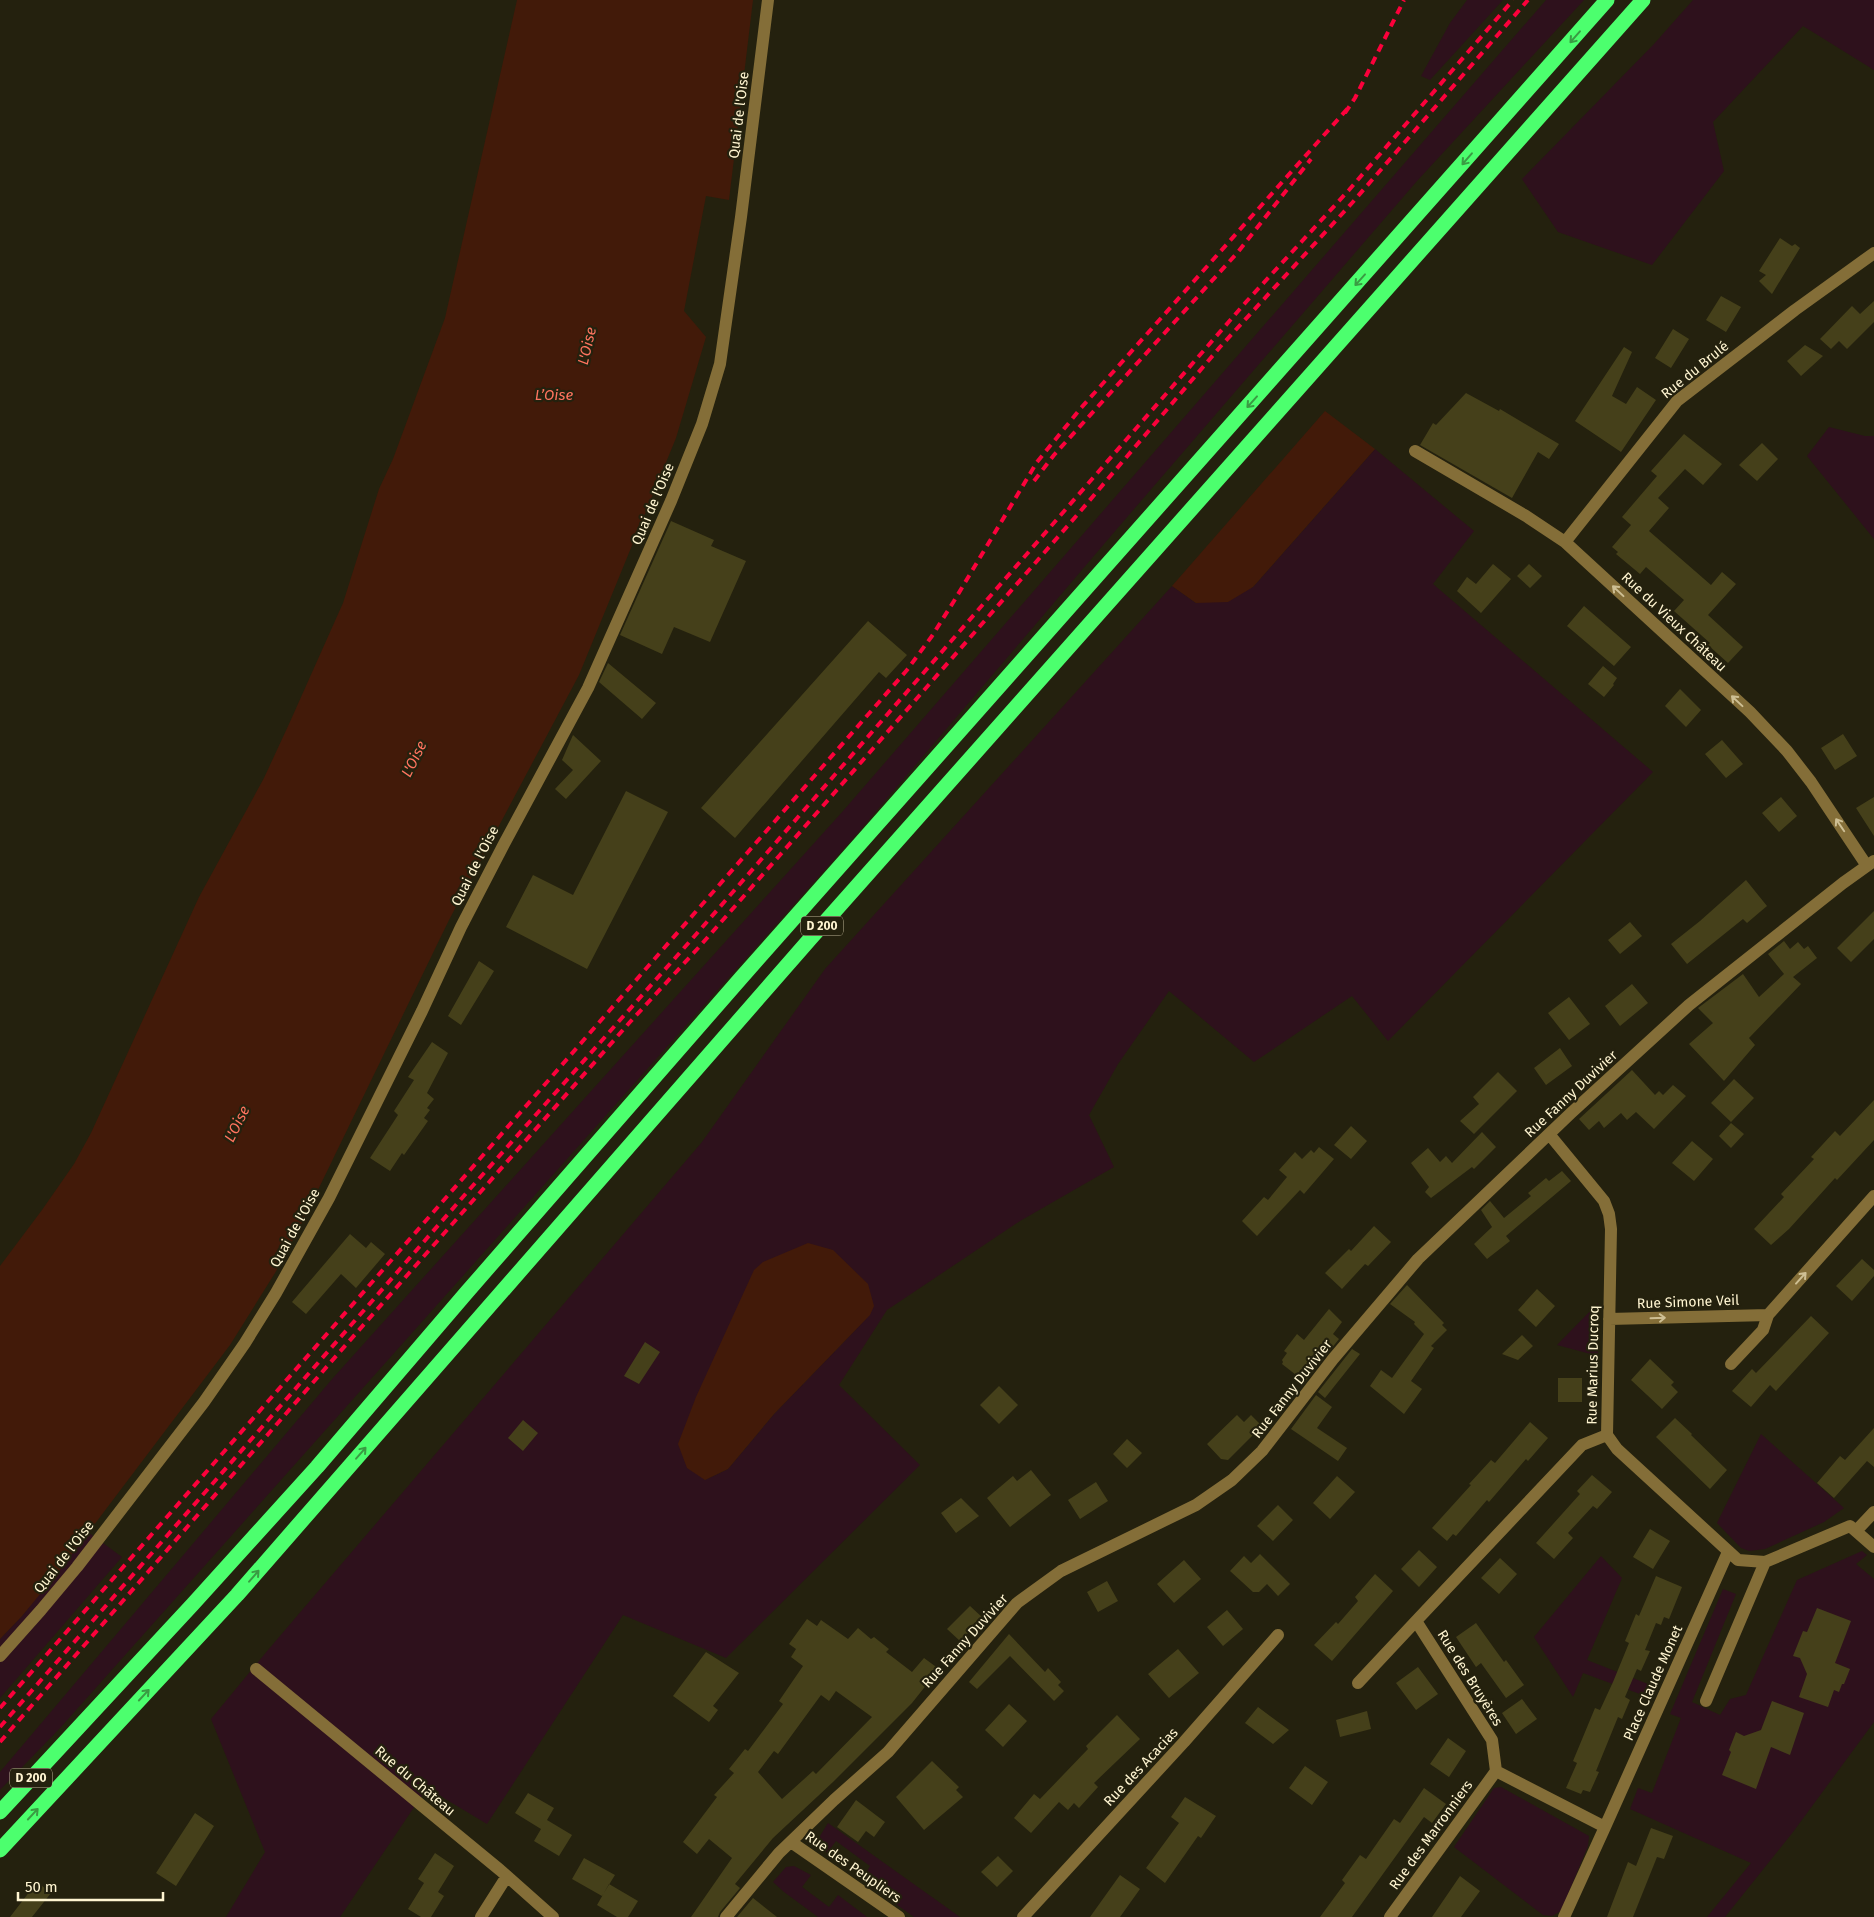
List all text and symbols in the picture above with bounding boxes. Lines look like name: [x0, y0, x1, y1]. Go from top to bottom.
one-way arrow: [1569, 30, 1580, 43]
street label: Quai de l'Oise: [725, 71, 753, 159]
one-way arrow: [1462, 152, 1473, 165]
one-way arrow: [1354, 274, 1365, 287]
water label: L'Oise: [574, 325, 600, 367]
street label: Rue du Brulé: [1658, 338, 1732, 402]
water label: L’Oise: [535, 386, 573, 404]
one-way arrow: [1246, 395, 1258, 408]
street label: Quai de l'Oise: [628, 460, 678, 548]
street label: Rue du Vieux Château: [1618, 569, 1730, 675]
one-way arrow: [1611, 585, 1624, 597]
one-way arrow: [1731, 695, 1744, 707]
water label: L'Oise: [398, 738, 431, 780]
one-way arrow: [1835, 819, 1845, 833]
street label: Quai de l'Oise: [448, 823, 502, 909]
road number: D 200: [801, 916, 843, 936]
street label: Rue Fanny Duvivier: [1521, 1046, 1621, 1141]
water label: L'Oise: [221, 1103, 254, 1145]
street label: Quai de l'Oise: [266, 1186, 324, 1270]
one-way arrow: [1795, 1272, 1807, 1285]
street label: Rue Simone Veil: [1637, 1292, 1739, 1312]
street label: Rue Marius Ducroq: [1583, 1305, 1603, 1425]
one-way arrow: [1649, 1313, 1665, 1323]
street label: Rue Fanny Duvivier: [1248, 1336, 1336, 1442]
one-way arrow: [355, 1447, 366, 1460]
street label: Quai de l'Oise: [30, 1517, 98, 1597]
one-way arrow: [248, 1569, 260, 1582]
street label: Rue Fanny Duvivier: [918, 1590, 1012, 1691]
street label: Place Claude Monet: [1620, 1622, 1686, 1743]
street label: Rue des Bruyères: [1434, 1627, 1507, 1729]
one-way arrow: [138, 1689, 150, 1702]
street label: Rue des Acacias: [1100, 1724, 1182, 1810]
street label: Rue du Château: [371, 1742, 459, 1820]
road number: D 200: [10, 1769, 52, 1788]
street label: Rue des Marronniers: [1386, 1777, 1477, 1893]
one-way arrow: [27, 1808, 39, 1821]
street label: Rue des Peupliers: [802, 1828, 905, 1907]
scale bar: [18, 1870, 162, 1902]
text: 50 m: [25, 1878, 58, 1896]

